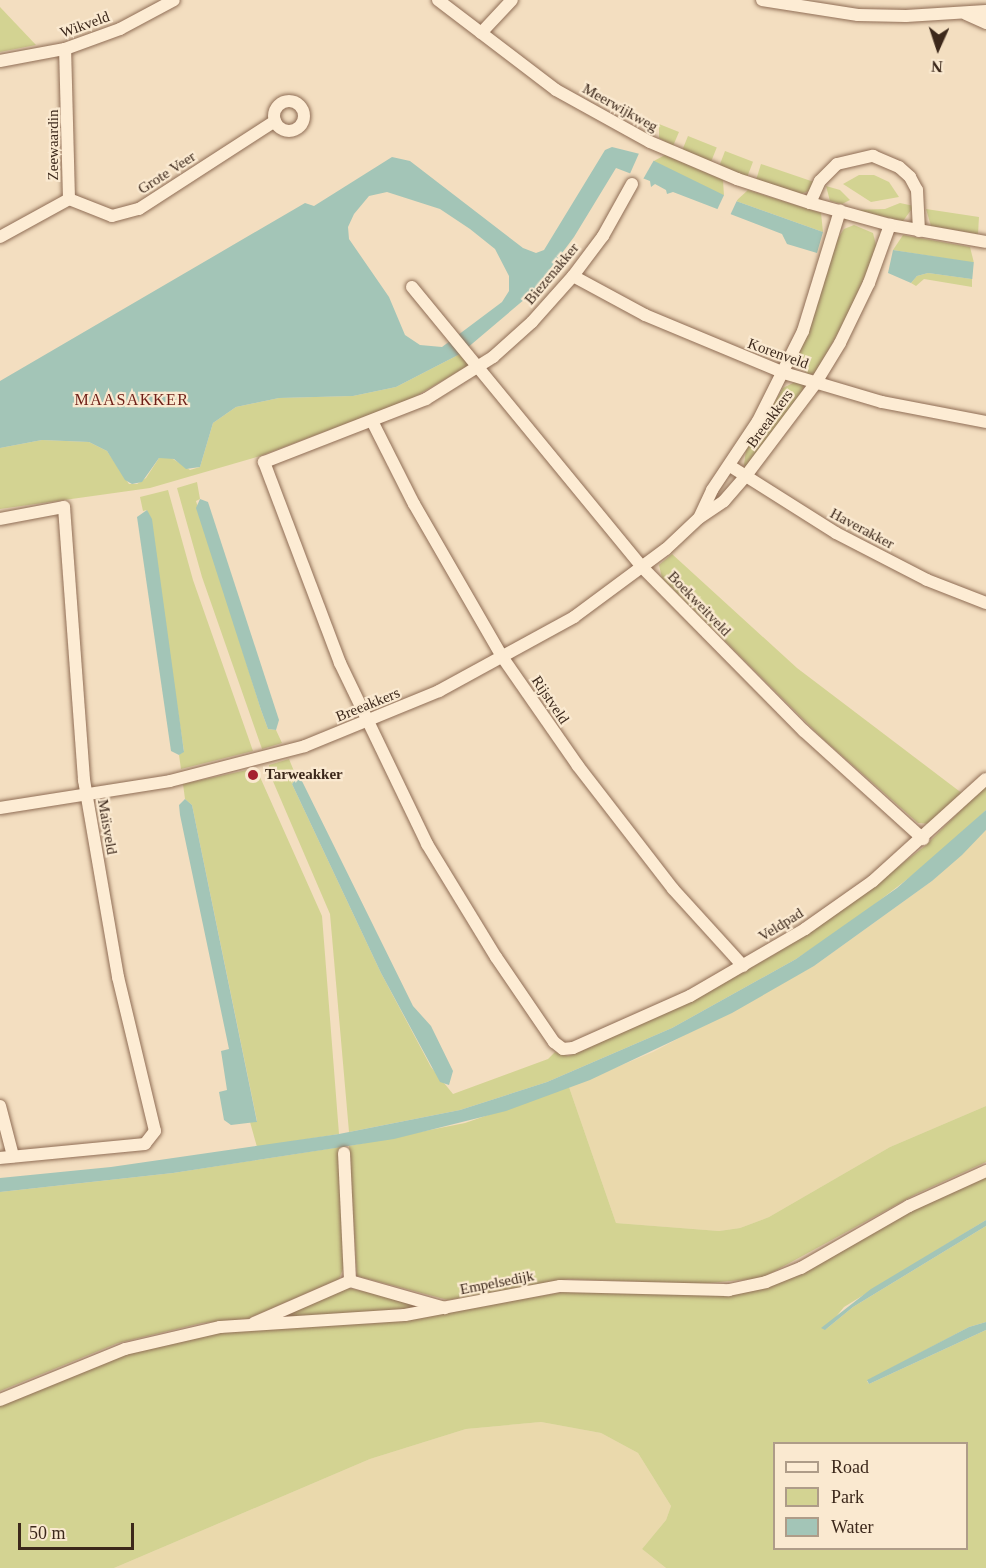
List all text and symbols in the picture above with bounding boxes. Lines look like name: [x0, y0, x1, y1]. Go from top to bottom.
street label: Wikveld: [58, 8, 112, 42]
north arrow: [908, 18, 968, 78]
text: N: [931, 58, 943, 75]
street label: Meerwijkweg: [579, 80, 661, 136]
street label: Zeewaardin: [45, 110, 63, 180]
street label: Grote Veer: [135, 148, 199, 198]
street label: Biezenakker: [521, 240, 583, 308]
street label: Korenveld: [745, 335, 811, 373]
street label: Breeakkers: [743, 386, 797, 452]
district label: MAASAKKER: [75, 390, 189, 410]
street label: Haverakker: [827, 505, 897, 553]
street label: Boekweitveld: [664, 568, 734, 640]
street label: Rijstveld: [527, 673, 573, 727]
street label: Breeakkers: [333, 684, 403, 726]
place label: Tarweakker: [265, 766, 343, 784]
marker: Tarweakker: [246, 768, 260, 782]
street label: Maïsveld: [93, 798, 121, 856]
street label: Veldpad: [755, 904, 807, 946]
street label: Empelsedijk: [458, 1267, 536, 1299]
legend: [773, 1442, 968, 1550]
text: Road: [831, 1457, 869, 1477]
text: Park: [831, 1487, 864, 1507]
scale bar: [21, 1511, 136, 1549]
text: Water: [831, 1517, 874, 1537]
text: 50 m: [29, 1523, 66, 1543]

